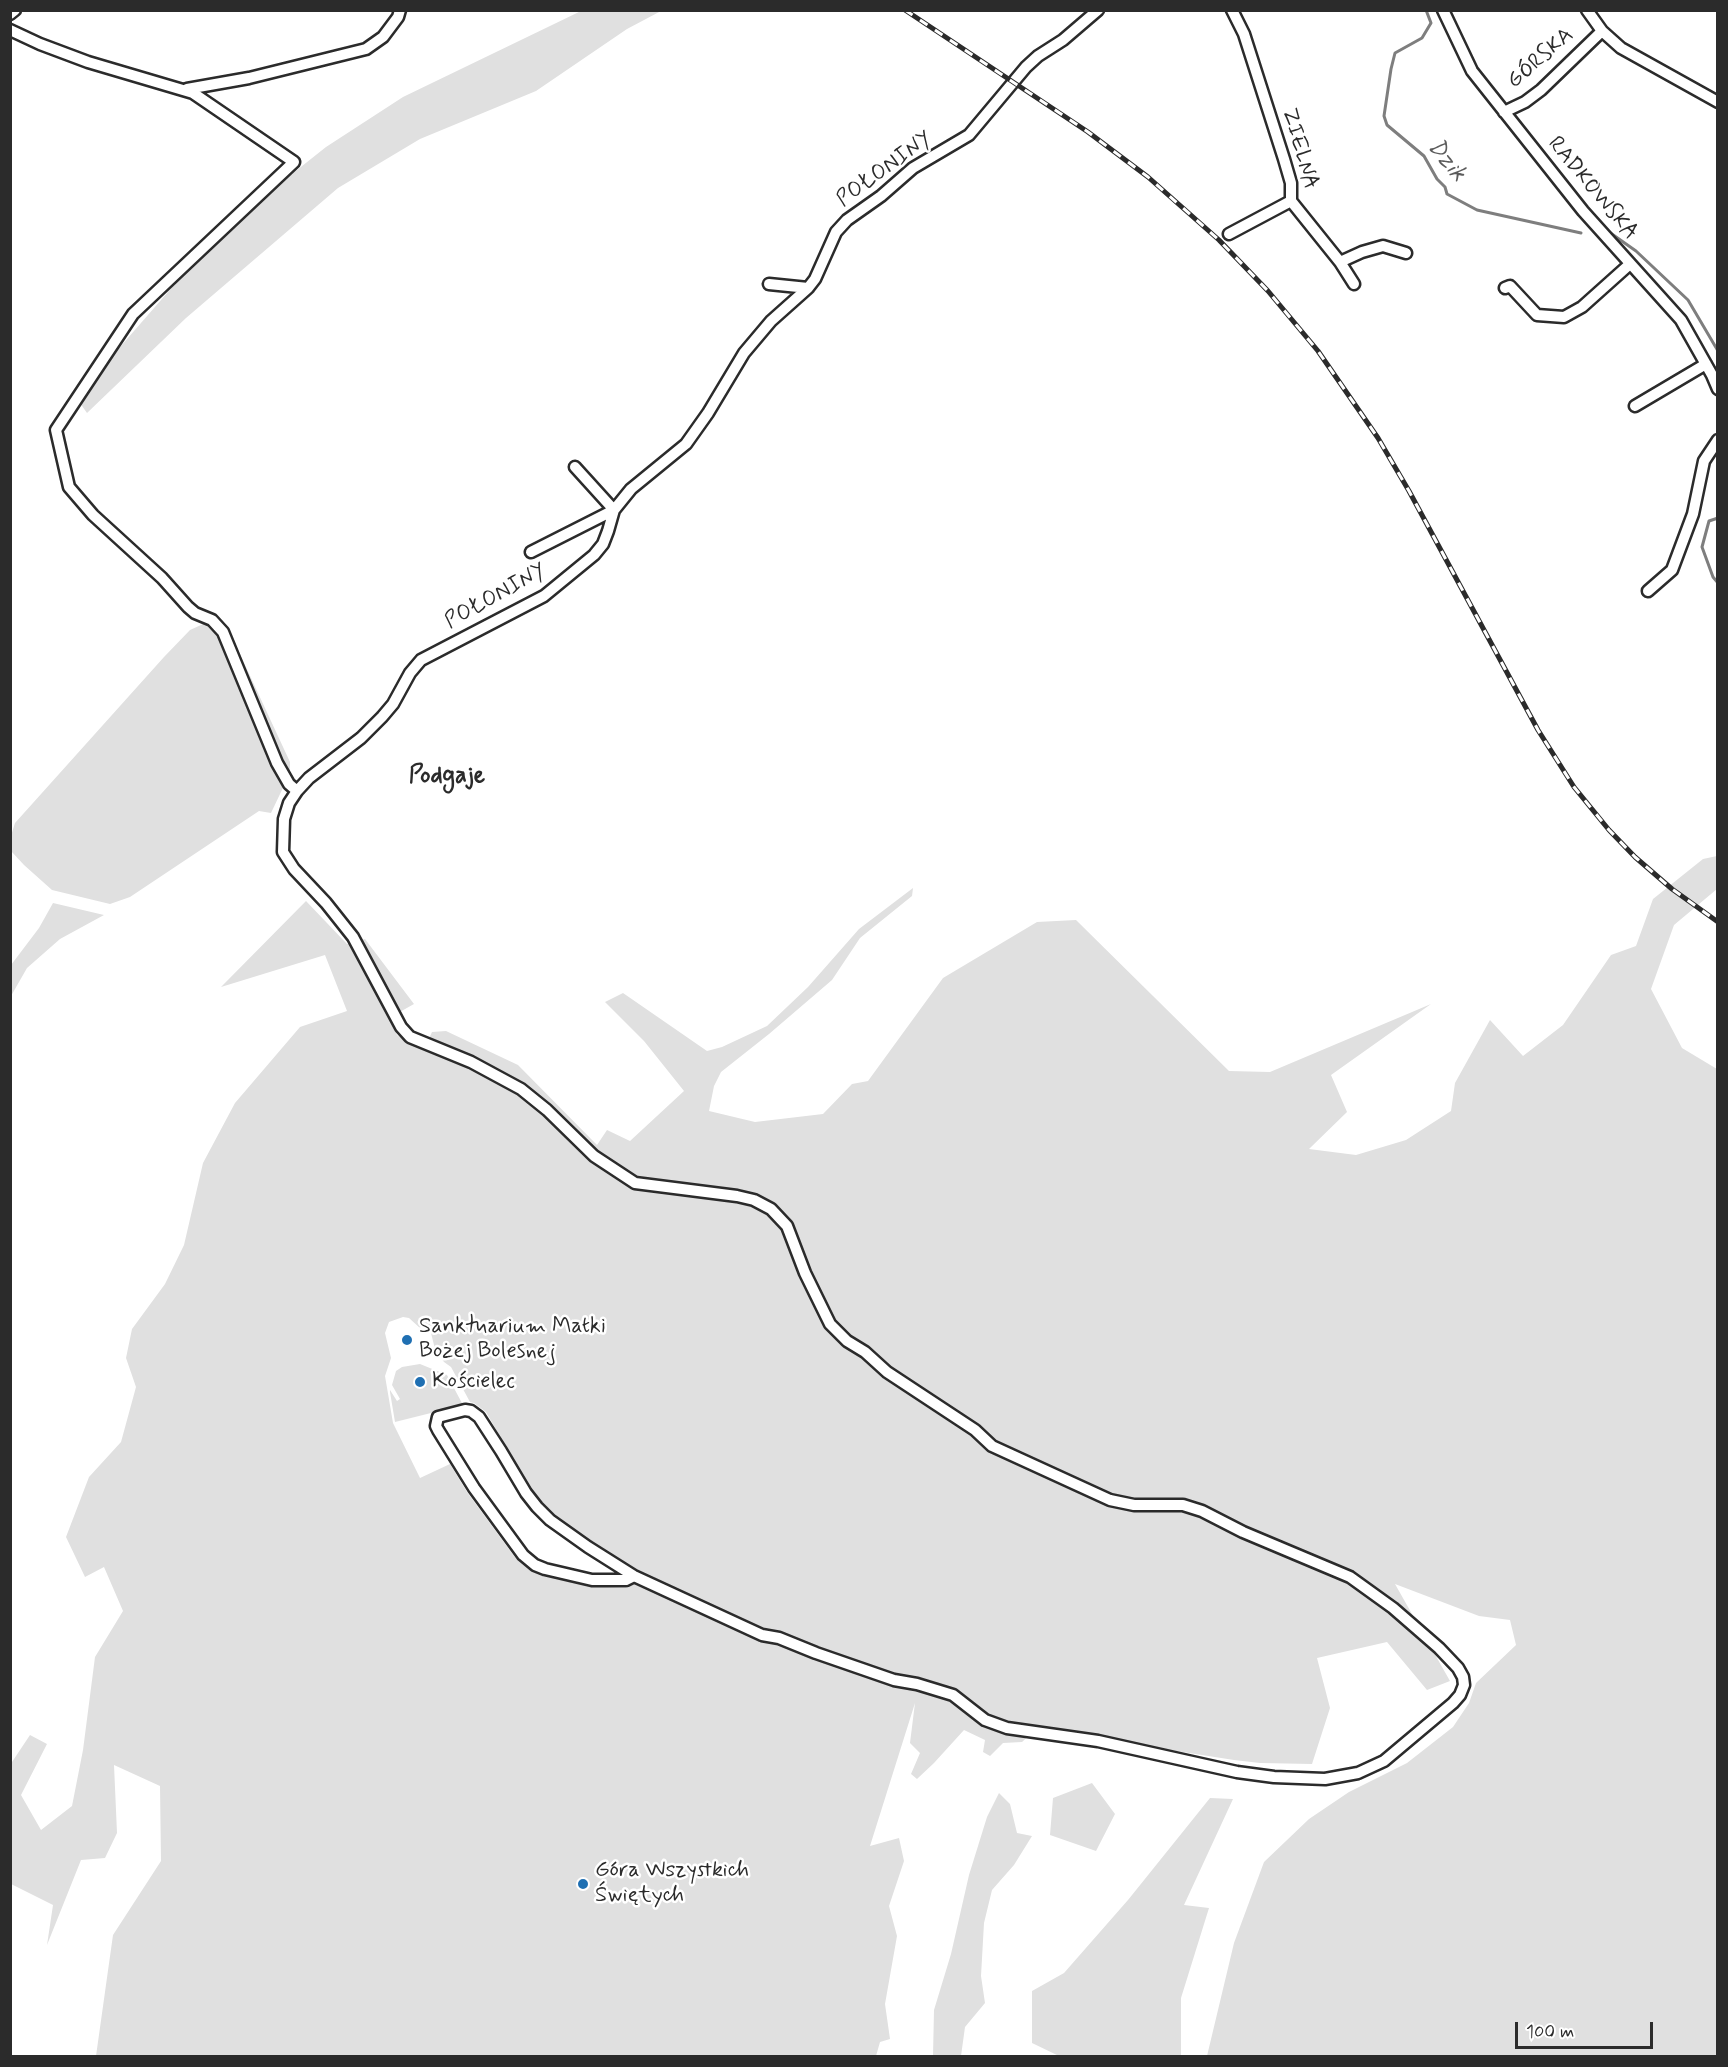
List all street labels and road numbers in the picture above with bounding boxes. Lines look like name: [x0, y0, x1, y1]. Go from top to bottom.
street label: GÓRSKA: [1502, 23, 1580, 95]
street label: ZIELNA: [1275, 105, 1323, 193]
street label: POŁONINY: [832, 126, 938, 214]
street label: RADKOWSKA: [1541, 132, 1643, 246]
street label: POŁONINY: [441, 558, 551, 636]

